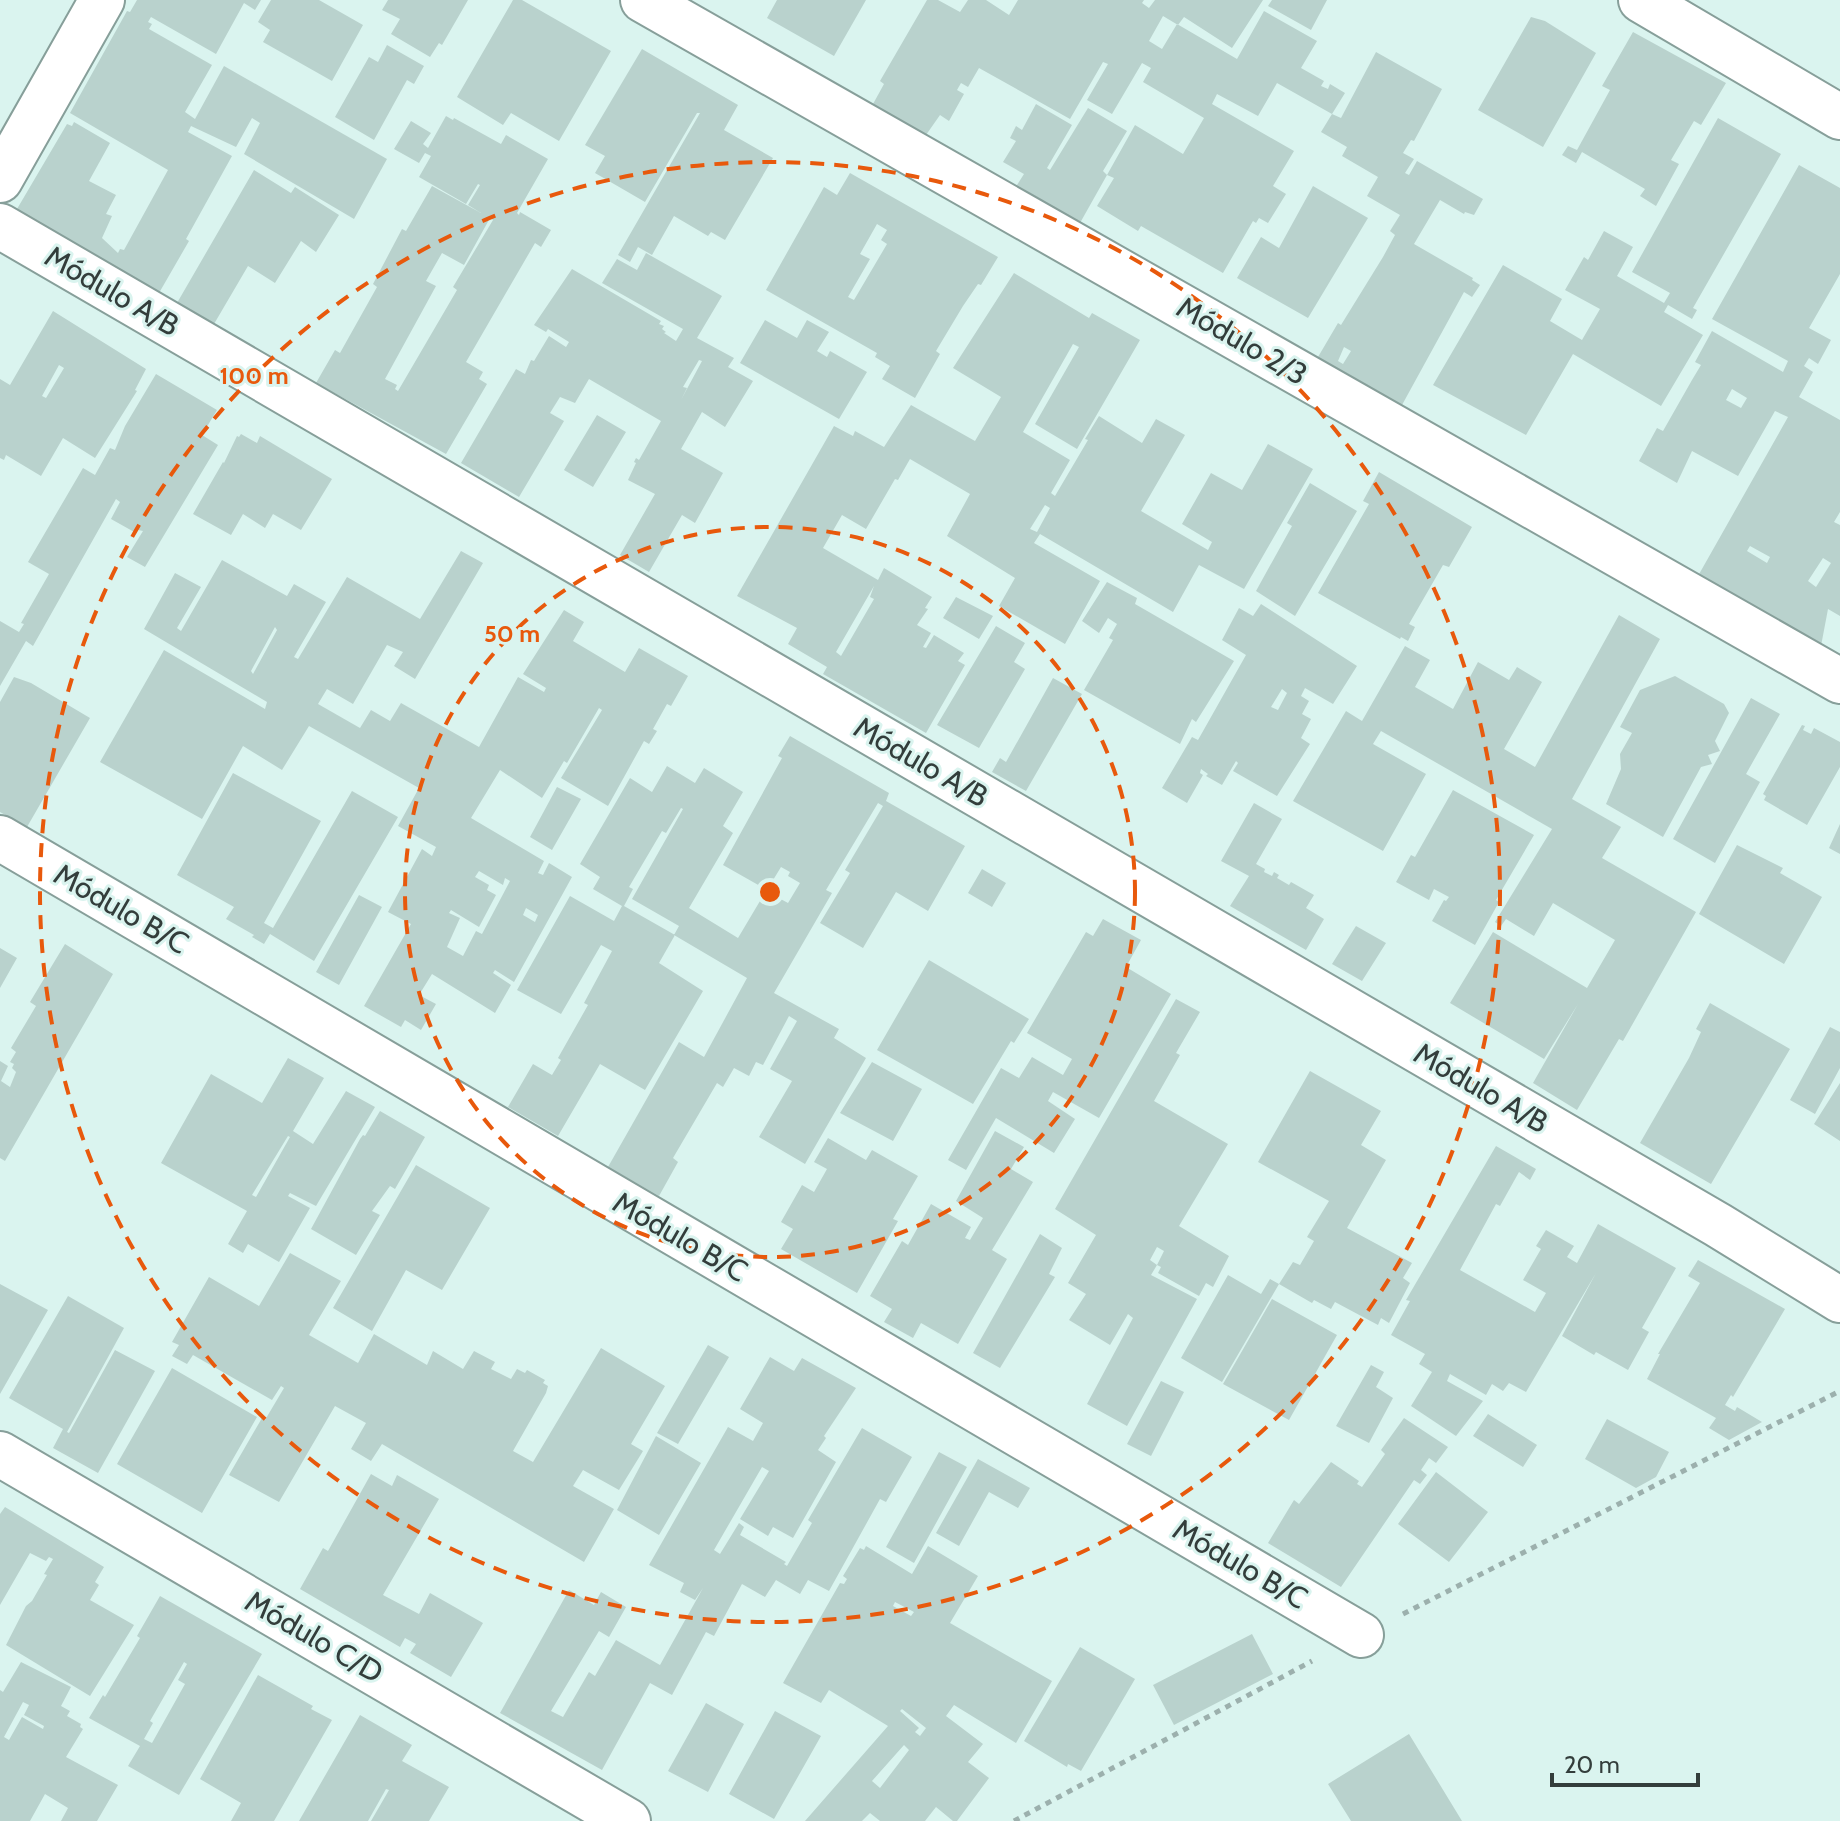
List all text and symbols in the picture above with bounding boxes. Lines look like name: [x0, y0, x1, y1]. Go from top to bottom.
street label: Módulo A/B: [38, 237, 186, 344]
street label: Módulo 2/3: [1170, 288, 1314, 393]
text: 100 m: [219, 361, 289, 390]
text: 50 m: [484, 619, 540, 648]
street label: Módulo A/B: [847, 708, 995, 815]
street label: Módulo B/C: [48, 855, 195, 962]
centre of rings: [756, 878, 784, 906]
street label: Módulo A/B: [1407, 1034, 1555, 1141]
street label: Módulo B/C: [607, 1183, 754, 1290]
street label: Módulo B/C: [1167, 1510, 1314, 1617]
street label: Módulo C/D: [239, 1582, 390, 1691]
scale bar: [1552, 1737, 1698, 1787]
text: 20 m: [1564, 1750, 1620, 1779]

